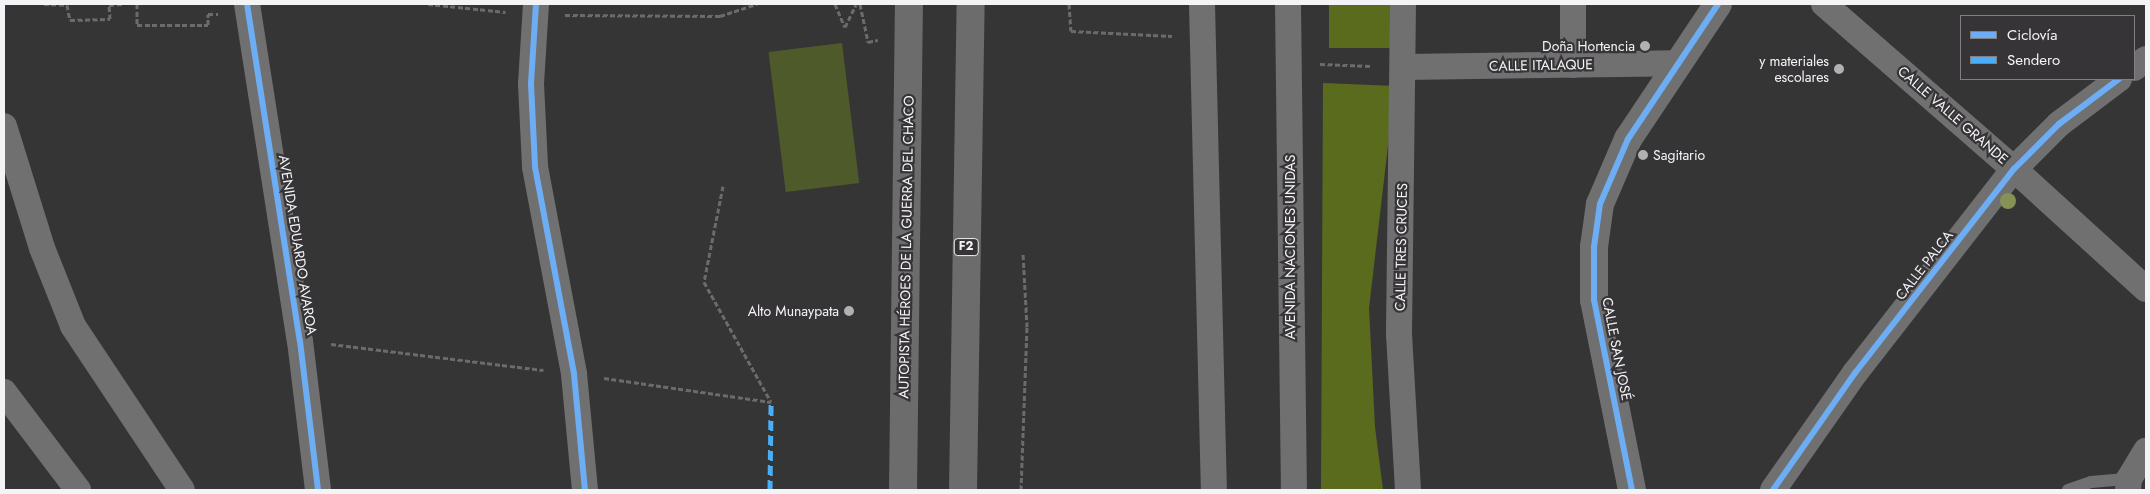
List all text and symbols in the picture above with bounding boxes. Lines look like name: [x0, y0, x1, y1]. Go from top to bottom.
legend: [1960, 15, 2135, 80]
text: Ciclovía: [2007, 24, 2057, 46]
place label: Doña Hortencia: [1542, 38, 1635, 54]
marker: Doña Hortencia: [1639, 40, 1651, 52]
text: Sendero: [2007, 49, 2060, 71]
place label: y materiales escolares: [1759, 53, 1829, 85]
street label: CALLE ITALAQUE: [1489, 56, 1593, 74]
marker: y materiales escolares: [1833, 63, 1845, 75]
street label: CALLE VALLE GRANDE: [1894, 63, 2012, 167]
street label: AUTOPISTA HÉROES DE LA GUERRA DEL CHACO: [895, 95, 917, 399]
place label: Sagitario: [1653, 147, 1705, 163]
marker: Sagitario: [1637, 149, 1649, 161]
street label: AVENIDA EDUARDO AVAROA: [275, 154, 321, 336]
street label: AVENIDA NACIONES UNIDAS: [1282, 155, 1298, 339]
street label: CALLE TRES CRUCES: [1391, 183, 1411, 311]
street label: CALLE PALCA: [1892, 227, 1956, 303]
road number: F2: [954, 238, 978, 256]
street label: CALLE SAN JOSÉ: [1599, 296, 1635, 402]
place label: Alto Munaypata: [748, 303, 839, 319]
marker: Alto Munaypata: [843, 305, 855, 317]

